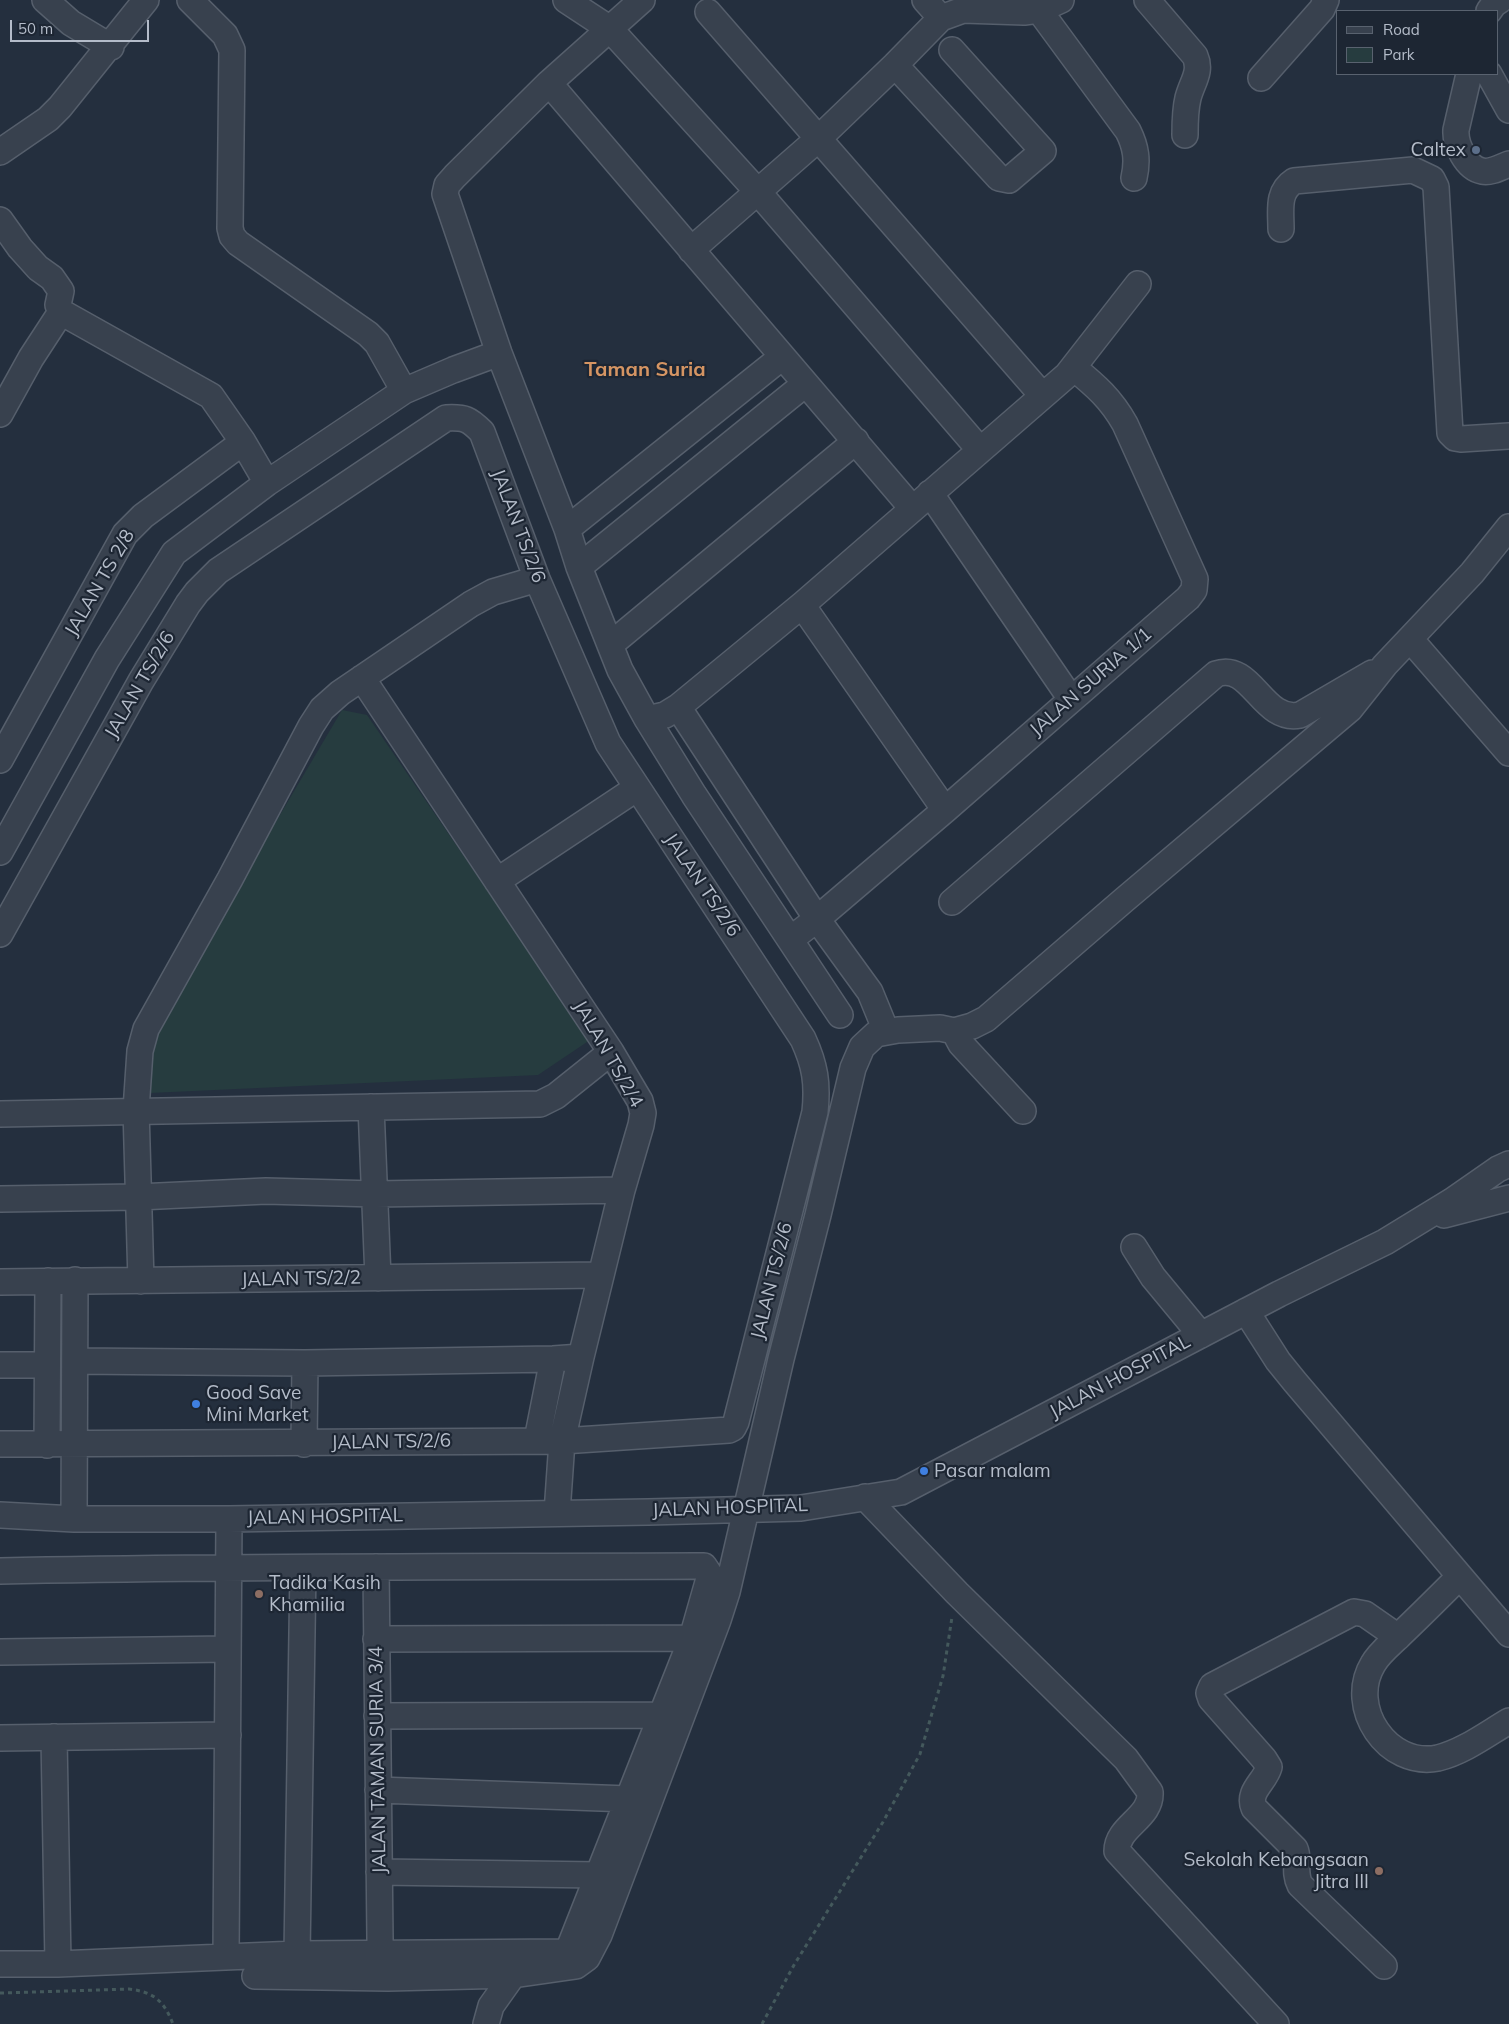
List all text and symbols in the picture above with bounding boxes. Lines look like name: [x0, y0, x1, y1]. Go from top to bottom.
scale bar: [12, 10, 151, 42]
legend: [1336, 10, 1499, 75]
text: 50 m: [18, 19, 53, 38]
text: Road: [1383, 20, 1420, 39]
text: Park: [1383, 45, 1415, 64]
place label: Caltex: [1410, 139, 1466, 161]
marker: Caltex: [1470, 144, 1482, 156]
district label: Taman Suria: [584, 358, 706, 382]
street label: JALAN TS/2/6: [486, 466, 550, 586]
street label: JALAN TS 2/8: [60, 526, 140, 640]
street label: JALAN SURIA 1/1: [1025, 623, 1157, 741]
street label: JALAN TS/2/6: [100, 627, 180, 743]
street label: JALAN TS/2/6: [659, 829, 745, 941]
street label: JALAN TS/2/4: [568, 996, 648, 1112]
street label: JALAN TS/2/6: [746, 1220, 798, 1342]
street label: JALAN TS/2/2: [241, 1267, 361, 1291]
street label: JALAN HOSPITAL: [1046, 1330, 1194, 1424]
place label: Good Save Mini Market: [206, 1382, 309, 1426]
marker: Good Save Mini Market: [190, 1398, 202, 1410]
street label: JALAN TS/2/6: [331, 1430, 451, 1454]
place label: Pasar malam: [934, 1460, 1051, 1482]
marker: Pasar malam: [918, 1465, 930, 1477]
street label: JALAN HOSPITAL: [652, 1494, 808, 1522]
street label: JALAN HOSPITAL: [247, 1504, 403, 1530]
place label: Tadika Kasih Khamilia: [269, 1572, 381, 1616]
marker: Tadika Kasih Khamilia: [253, 1588, 265, 1600]
street label: JALAN TAMAN SURIA 3/4: [365, 1646, 391, 1874]
place label: Sekolah Kebangsaan Jitra III: [1184, 1849, 1369, 1893]
marker: Sekolah Kebangsaan Jitra III: [1373, 1865, 1385, 1877]

